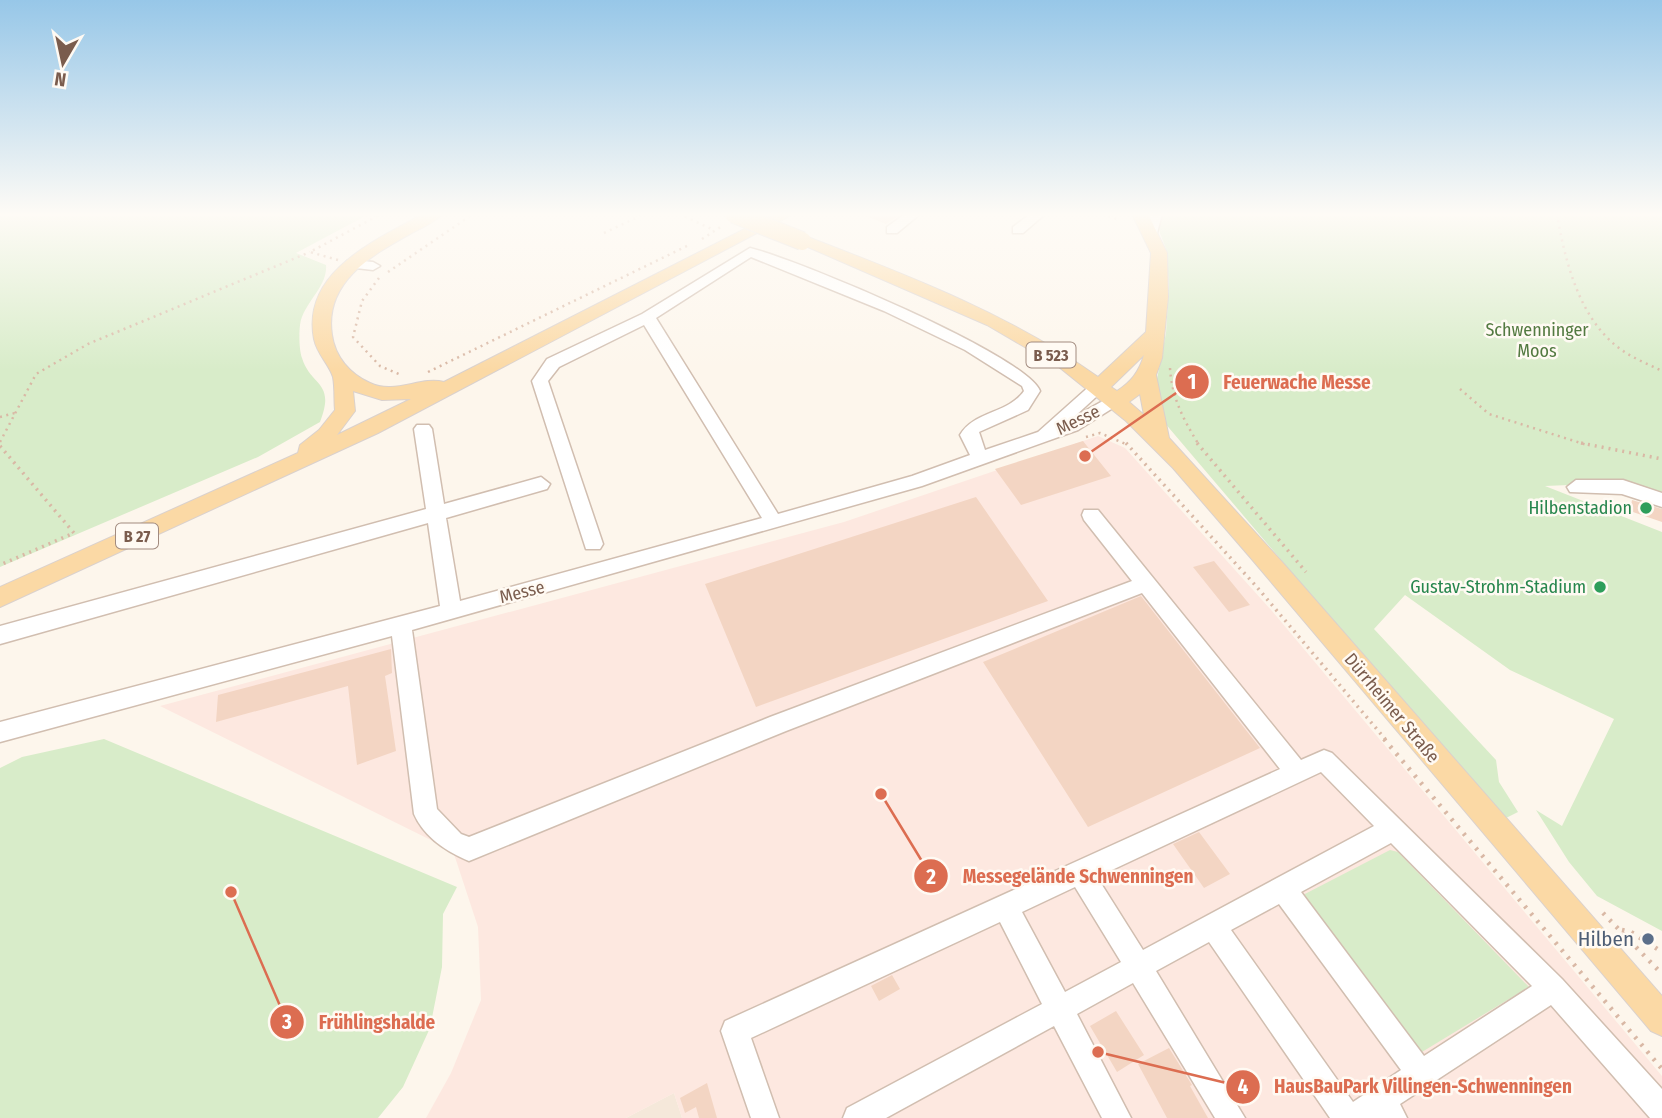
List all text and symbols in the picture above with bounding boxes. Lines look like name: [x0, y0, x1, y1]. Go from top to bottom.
north arrow: [28, 28, 98, 98]
text: N: [53, 67, 68, 92]
park label: Schwenninger Moos: [1485, 319, 1589, 362]
road number: B 523: [1026, 342, 1076, 368]
callout: Feuerwache Messe: [1175, 362, 1385, 402]
text: 1: [1188, 369, 1196, 395]
text: Feuerwache Messe: [1223, 371, 1371, 394]
street label: Messe: [1053, 400, 1103, 440]
place label: Hilbenstadion: [1528, 497, 1632, 519]
marker: Hilbenstadion: [1638, 500, 1654, 516]
road number: B 27: [116, 524, 158, 548]
street label: Messe: [497, 576, 547, 608]
place label: Gustav-Strohm-Stadium: [1410, 576, 1586, 598]
marker: Gustav-Strohm-Stadium: [1592, 579, 1608, 595]
street label: Dürrheimer Straße: [1340, 649, 1444, 767]
callout: Messegelände Schwenningen: [913, 856, 1207, 896]
text: 2: [925, 864, 936, 890]
text: Messegelände Schwenningen: [963, 865, 1193, 888]
place label: Hilben: [1578, 926, 1634, 952]
marker: Hilben: [1640, 931, 1656, 947]
callout: Frühlingshalde: [270, 1002, 449, 1042]
text: 3: [281, 1009, 292, 1035]
text: Frühlingshalde: [319, 1011, 436, 1034]
callout: HausBauPark Villingen-Schwenningen: [1225, 1067, 1586, 1107]
text: 4: [1238, 1074, 1249, 1100]
text: HausBauPark Villingen-Schwenningen: [1274, 1075, 1572, 1098]

